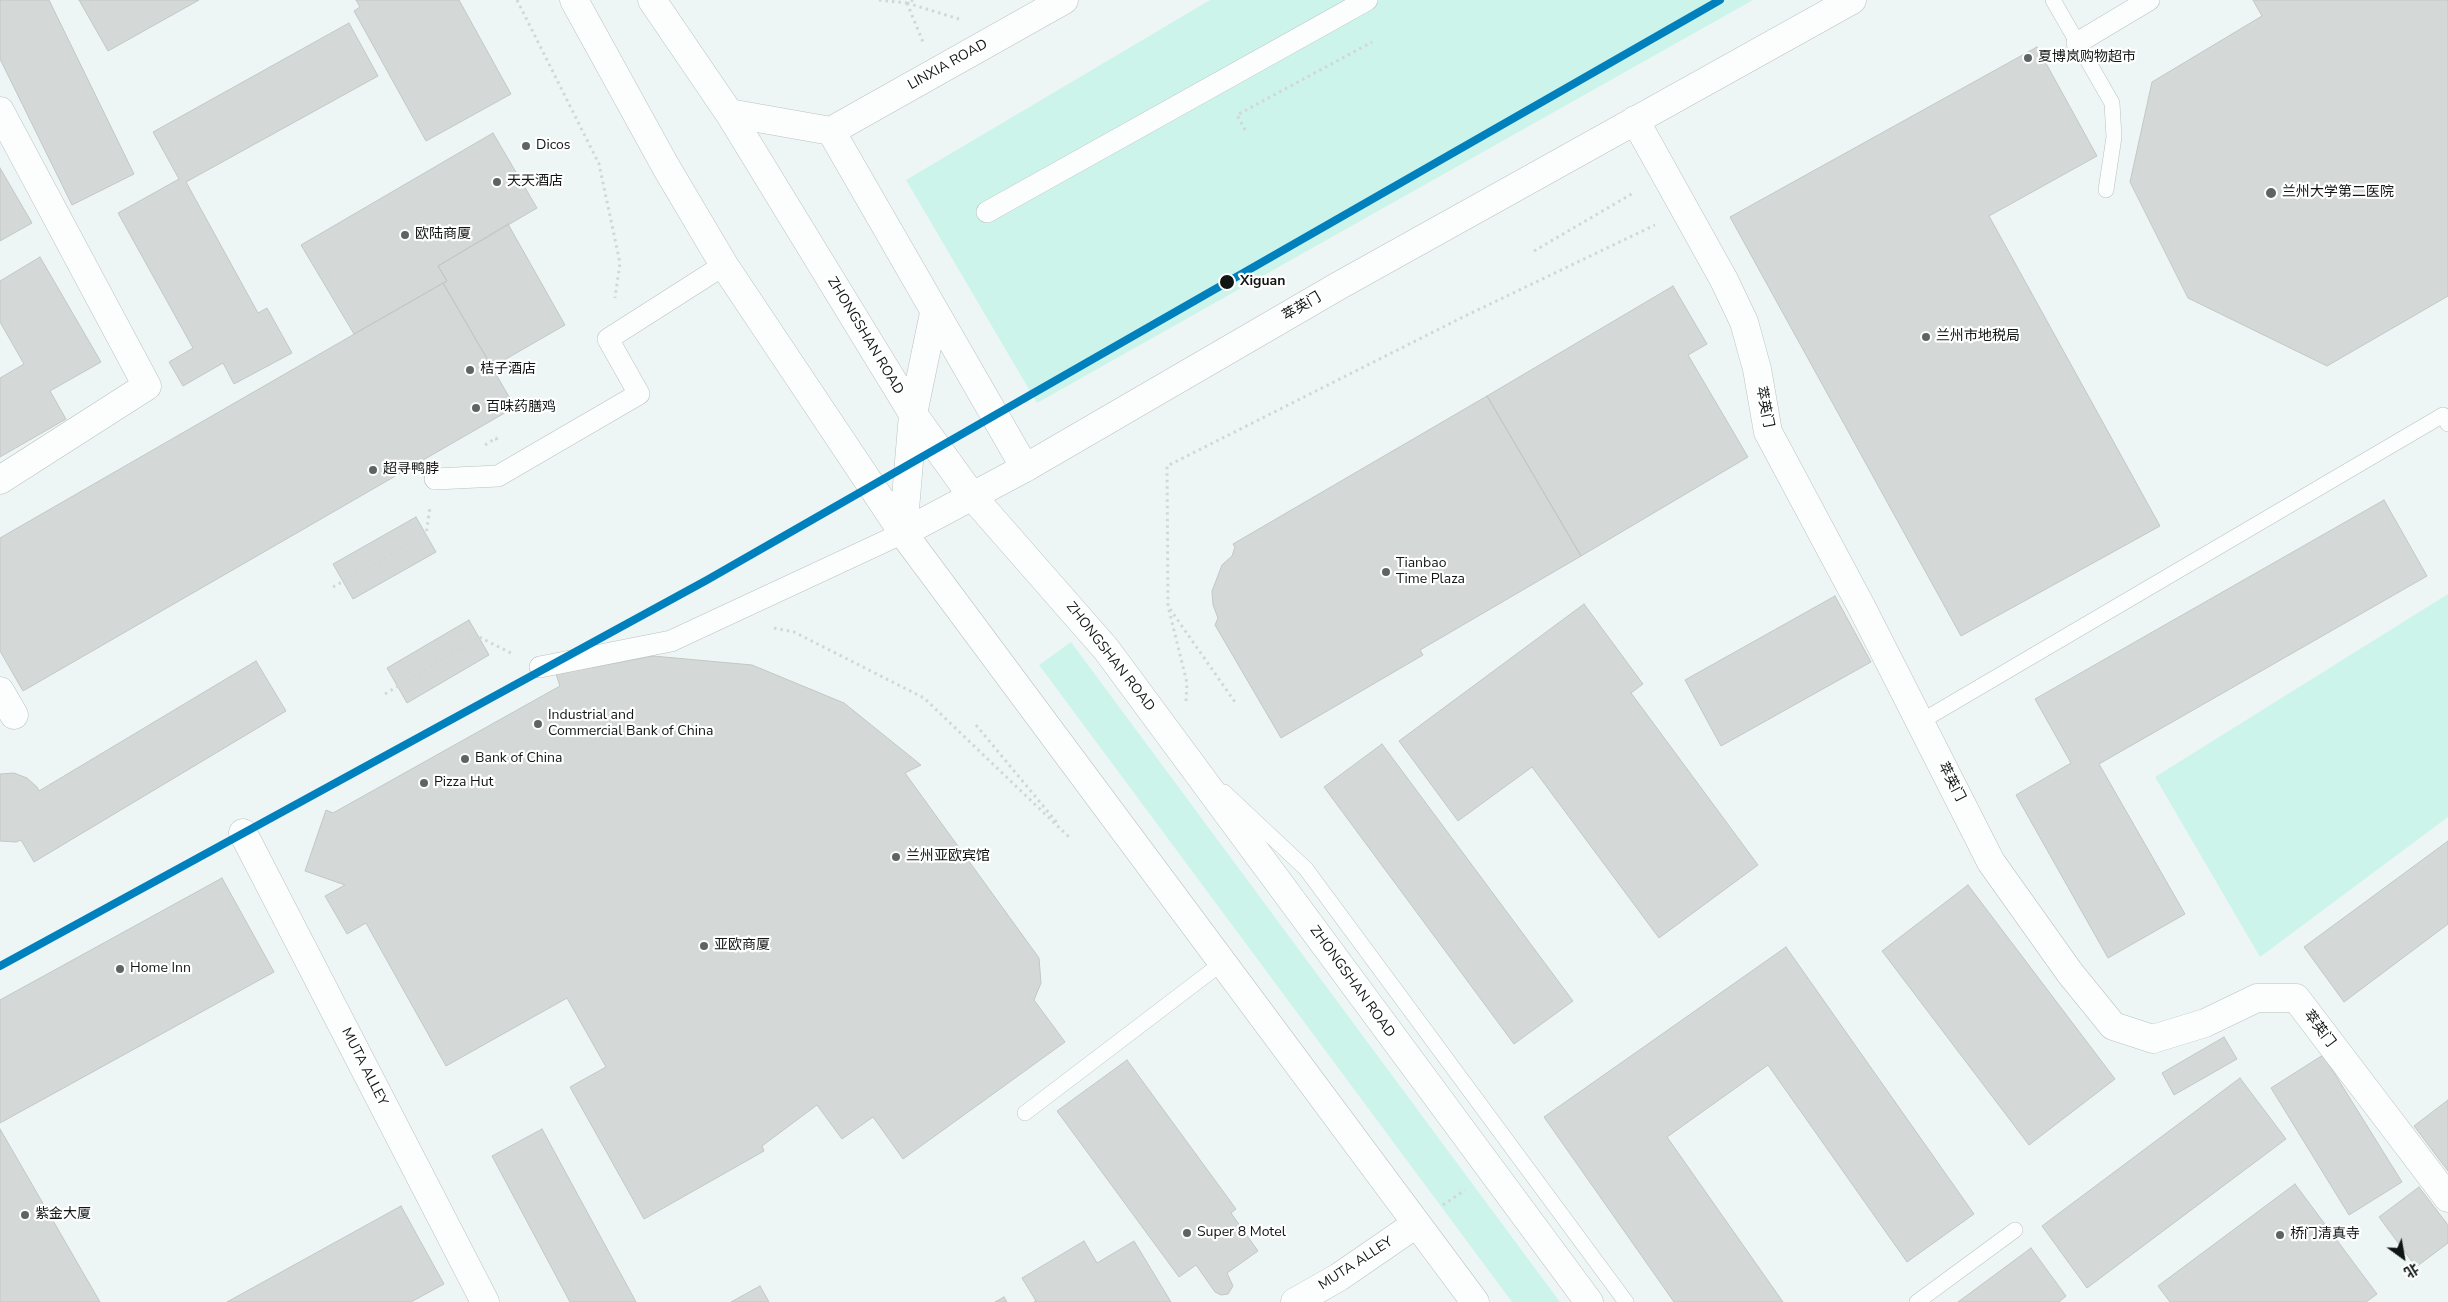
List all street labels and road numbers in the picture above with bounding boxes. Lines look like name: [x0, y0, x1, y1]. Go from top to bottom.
street label: LINXIA ROAD: [905, 36, 991, 94]
street label: ZHONGSHAN ROAD: [823, 274, 907, 398]
street label: 萃英门: [1280, 289, 1324, 325]
street label: 萃英门: [1752, 385, 1776, 429]
street label: ZHONGSHAN ROAD: [1062, 599, 1158, 715]
street label: 萃英门: [1934, 759, 1968, 805]
street label: ZHONGSHAN ROAD: [1306, 923, 1398, 1041]
street label: 萃英门: [2300, 1007, 2338, 1051]
street label: MUTA ALLEY: [337, 1025, 391, 1109]
street label: MUTA ALLEY: [1316, 1234, 1396, 1294]

